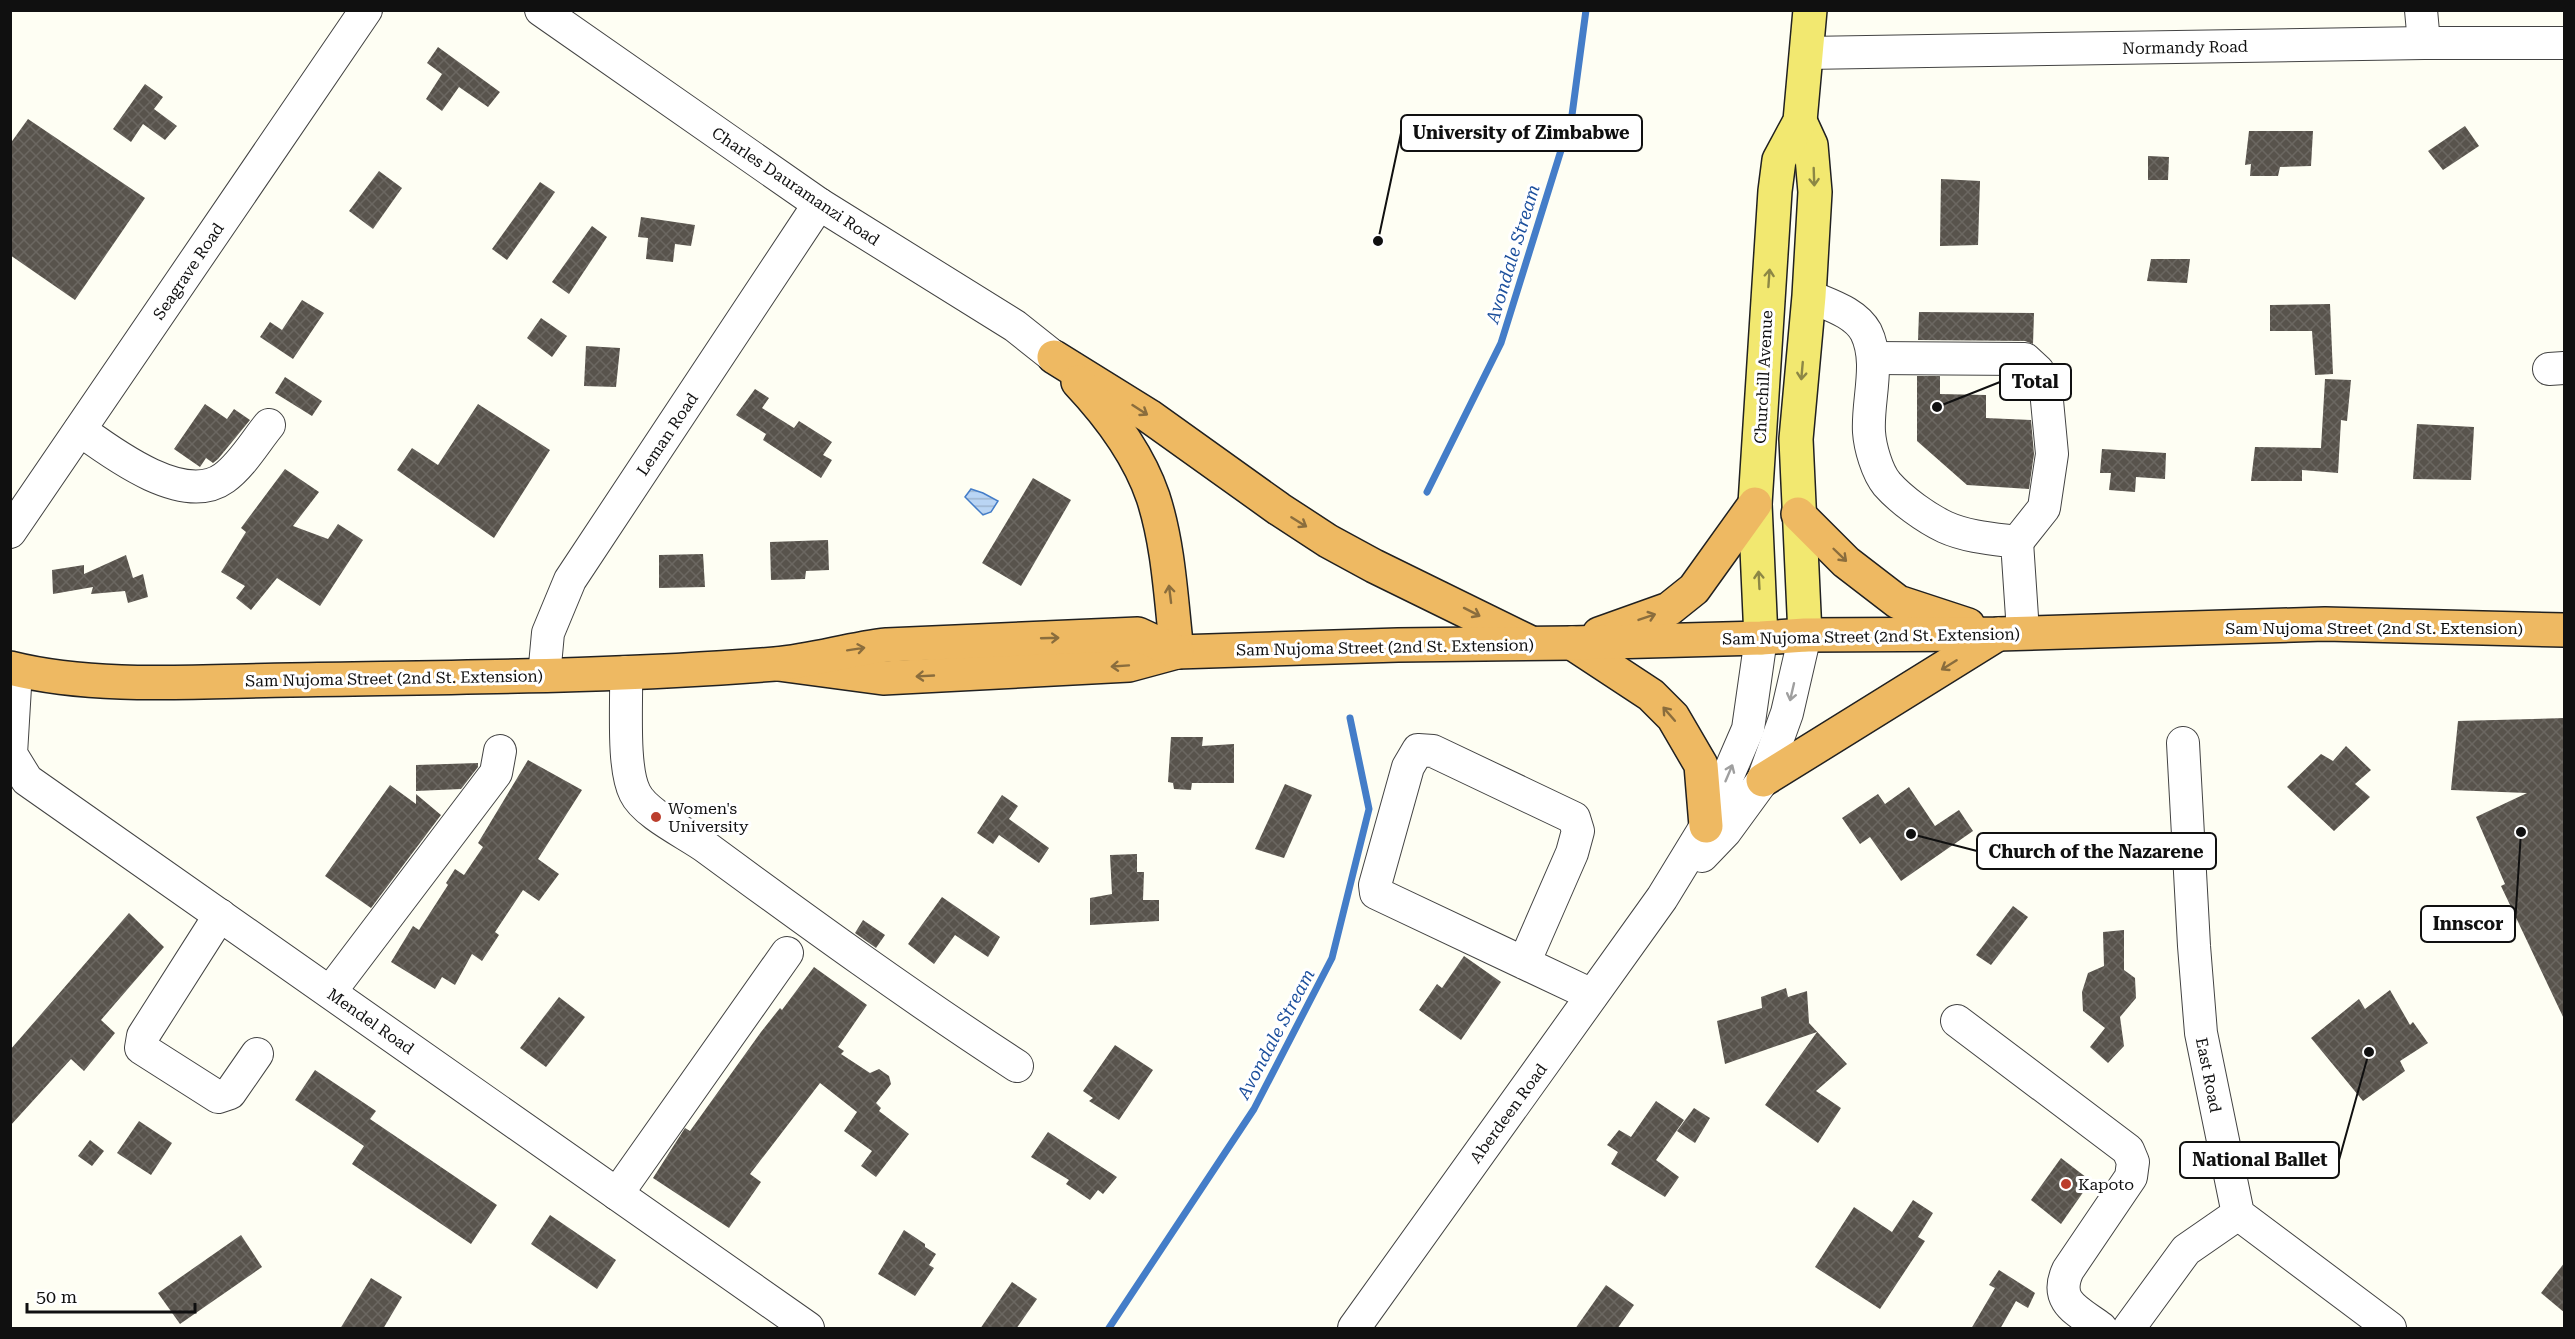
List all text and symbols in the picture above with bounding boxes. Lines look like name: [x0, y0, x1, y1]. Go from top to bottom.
street label: Normandy Road: [2122, 37, 2248, 58]
callout: University of Zimbabwe: [1401, 115, 1642, 151]
text: University of Zimbabwe: [1412, 122, 1630, 143]
street label: Charles Dauramanzi Road: [708, 123, 883, 250]
one-way arrow: [1808, 166, 1820, 186]
water label: Avondale Stream: [1481, 182, 1544, 327]
street label: Seagrave Road: [149, 219, 228, 323]
one-way arrow: [1764, 269, 1775, 289]
street label: Churchill Avenue: [1751, 310, 1776, 444]
one-way arrow: [1796, 361, 1807, 381]
callout: Total: [2000, 364, 2071, 400]
text: Total: [2011, 371, 2059, 392]
street label: Leman Road: [633, 389, 702, 479]
one-way arrow: [1131, 404, 1147, 416]
one-way arrow: [1290, 516, 1307, 528]
one-way arrow: [1832, 548, 1847, 563]
one-way arrow: [1753, 571, 1764, 591]
one-way arrow: [1164, 584, 1175, 604]
one-way arrow: [1462, 607, 1480, 618]
one-way arrow: [1637, 610, 1656, 621]
street label: Sam Nujoma Street (2nd St. Extension): [2225, 619, 2523, 638]
street label: Sam Nujoma Street (2nd St. Extension): [1722, 624, 2020, 649]
one-way arrow: [1040, 632, 1060, 644]
street label: Sam Nujoma Street (2nd St. Extension): [1236, 635, 1534, 660]
one-way arrow: [846, 643, 865, 654]
one-way arrow: [1111, 660, 1131, 671]
one-way arrow: [1941, 660, 1958, 672]
street label: Sam Nujoma Street (2nd St. Extension): [245, 666, 543, 691]
one-way arrow: [916, 671, 936, 682]
one-way arrow: [1785, 682, 1797, 701]
one-way arrow: [1662, 707, 1676, 722]
one-way arrow: [1724, 764, 1735, 782]
place label: Women's University: [668, 799, 749, 836]
marker: Women's University: [649, 810, 663, 824]
callout: Church of the Nazarene: [1977, 833, 2216, 869]
text: Church of the Nazarene: [1988, 841, 2204, 862]
callout: Innscor: [2421, 906, 2515, 942]
text: Innscor: [2433, 913, 2503, 934]
water label: Avondale Stream: [1232, 965, 1319, 1103]
street label: Mendel Road: [324, 985, 418, 1058]
street label: East Road: [2192, 1036, 2225, 1114]
street label: Aberdeen Road: [1466, 1060, 1551, 1167]
callout: National Ballet: [2180, 1142, 2339, 1178]
text: National Ballet: [2192, 1149, 2328, 1170]
place label: Kapoto: [2078, 1175, 2134, 1194]
marker: Kapoto: [2059, 1177, 2073, 1191]
scale bar: [27, 1276, 195, 1314]
text: 50 m: [36, 1286, 77, 1307]

